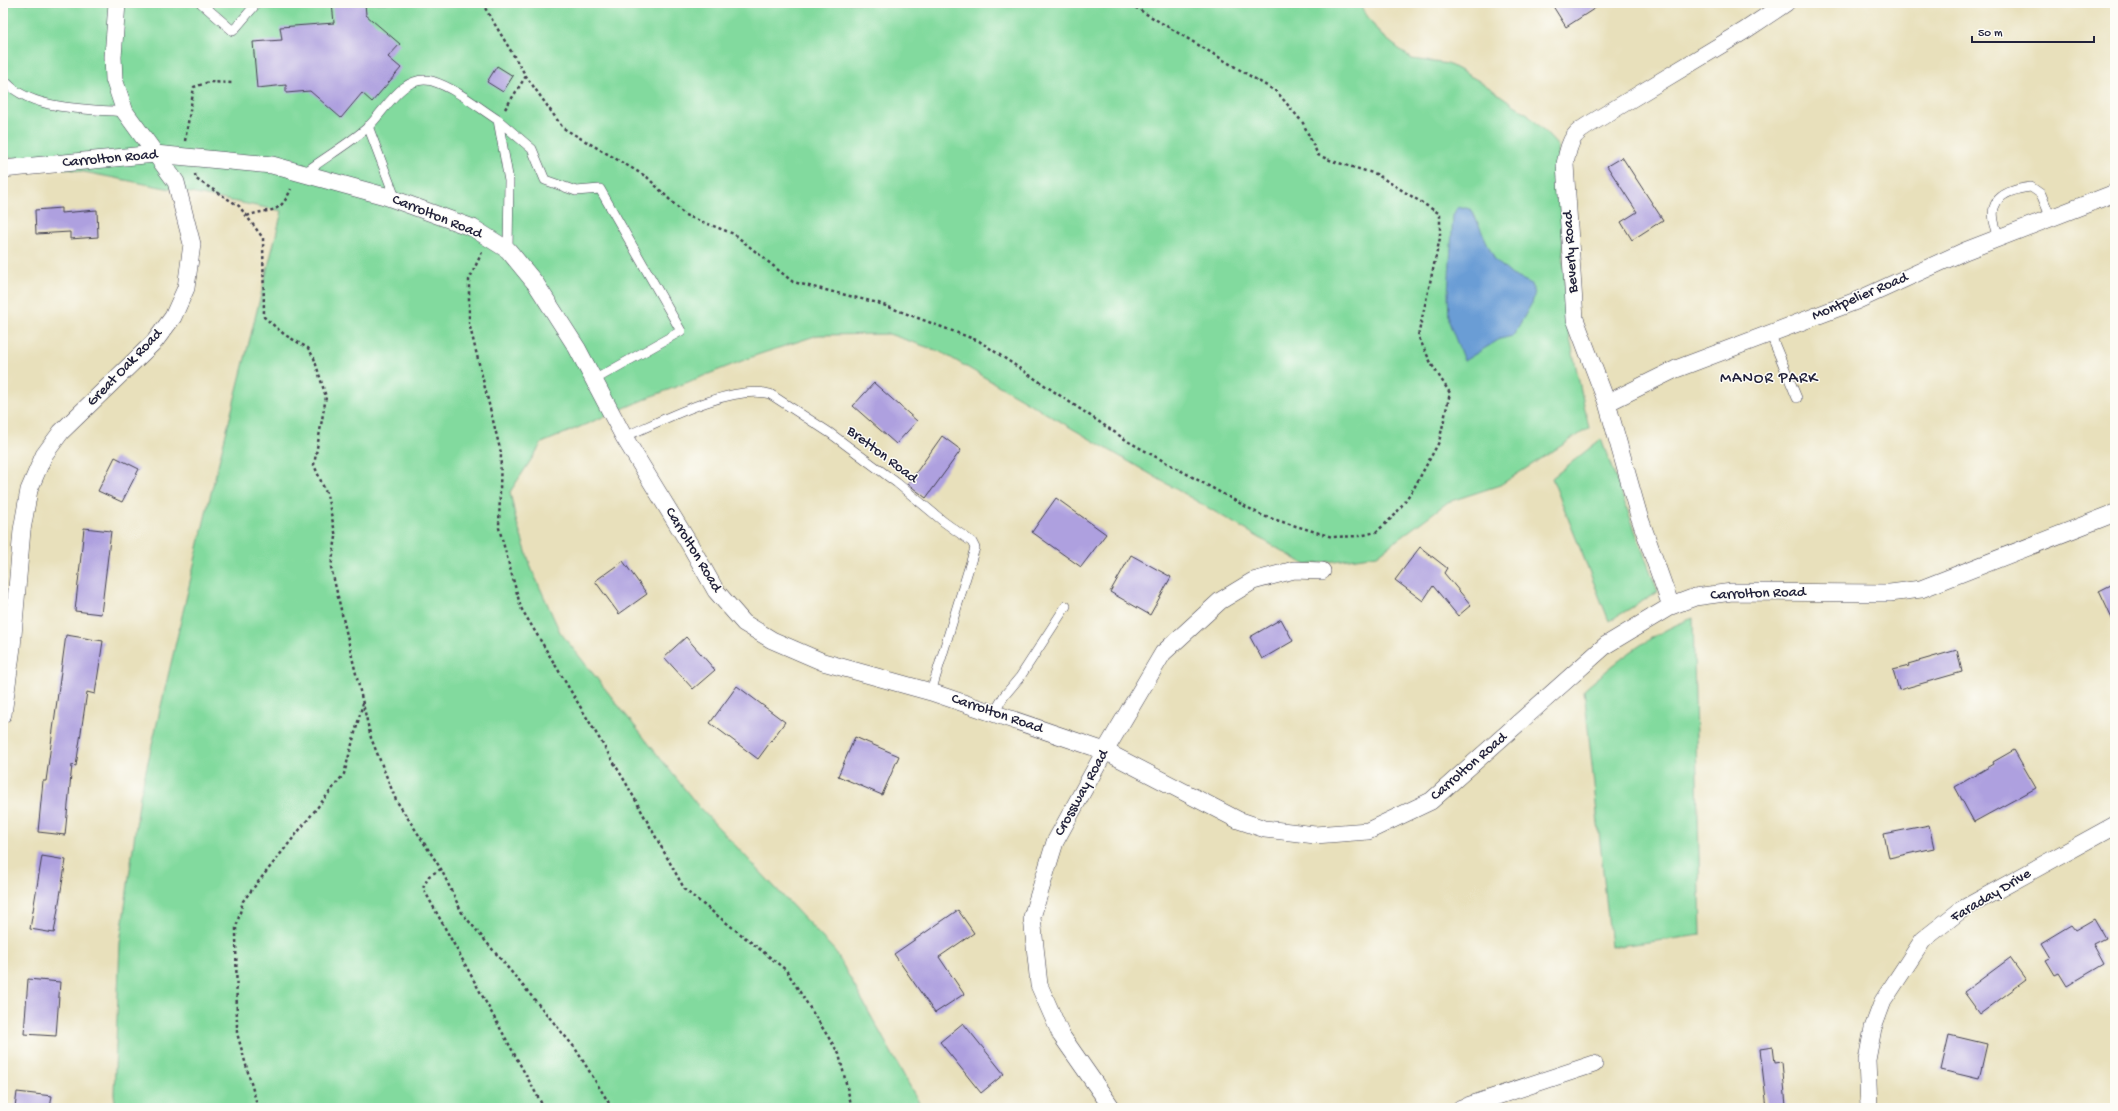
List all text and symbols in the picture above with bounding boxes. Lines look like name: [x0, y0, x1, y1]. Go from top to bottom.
scale bar: [1972, 18, 2094, 44]
text: 50 m: [1978, 27, 2003, 41]
street label: Carrolton Road: [62, 146, 160, 172]
street label: Carrolton Road: [389, 191, 486, 244]
street label: Beverly Road: [1559, 209, 1583, 295]
street label: Montpelier Road: [1809, 268, 1912, 325]
street label: Great Oak Road: [83, 325, 167, 411]
district label: MANOR PARK: [1720, 370, 1819, 389]
street label: Bretton Road: [842, 422, 922, 488]
street label: Carrolton Road: [661, 504, 726, 597]
street label: Carrolton Road: [1710, 583, 1807, 605]
street label: Carrolton Road: [949, 690, 1046, 738]
street label: Carrolton Road: [1427, 728, 1512, 805]
street label: Crossway Road: [1051, 746, 1114, 839]
street label: Faraday Drive: [1947, 865, 2035, 928]

